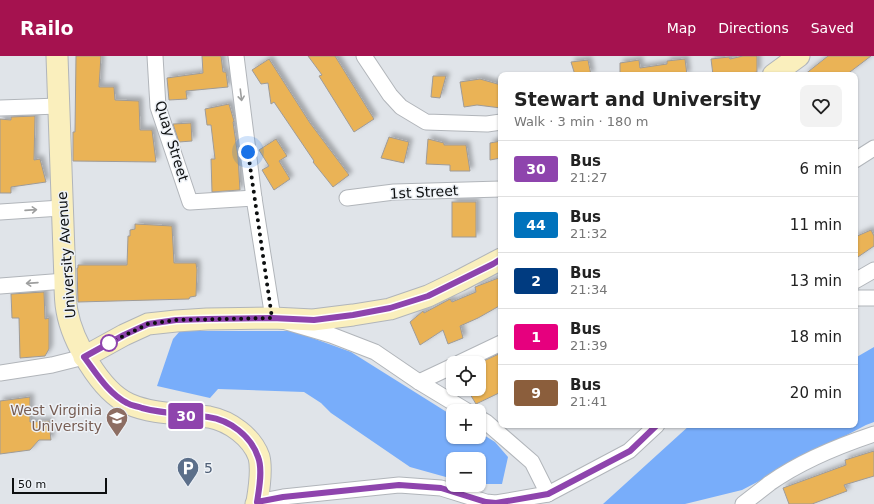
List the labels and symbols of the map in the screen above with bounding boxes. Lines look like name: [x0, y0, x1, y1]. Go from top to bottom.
one-way arrow: [237, 88, 245, 101]
street label: Quay Street: [152, 99, 192, 184]
your location: [238, 142, 258, 162]
street label: 1st Street: [389, 182, 459, 202]
street label: University Avenue: [54, 191, 78, 319]
one-way arrow: [24, 207, 37, 214]
one-way arrow: [26, 280, 39, 287]
unlabelled marker: [100, 334, 118, 352]
place label: West Virginia University: [10, 402, 102, 434]
line badge: 30: [168, 403, 204, 429]
school or university icon: West Virginia University: [104, 405, 130, 438]
parking icon: 5: [175, 455, 201, 488]
place label: 5: [204, 460, 213, 476]
scale bar: [12, 476, 107, 495]

